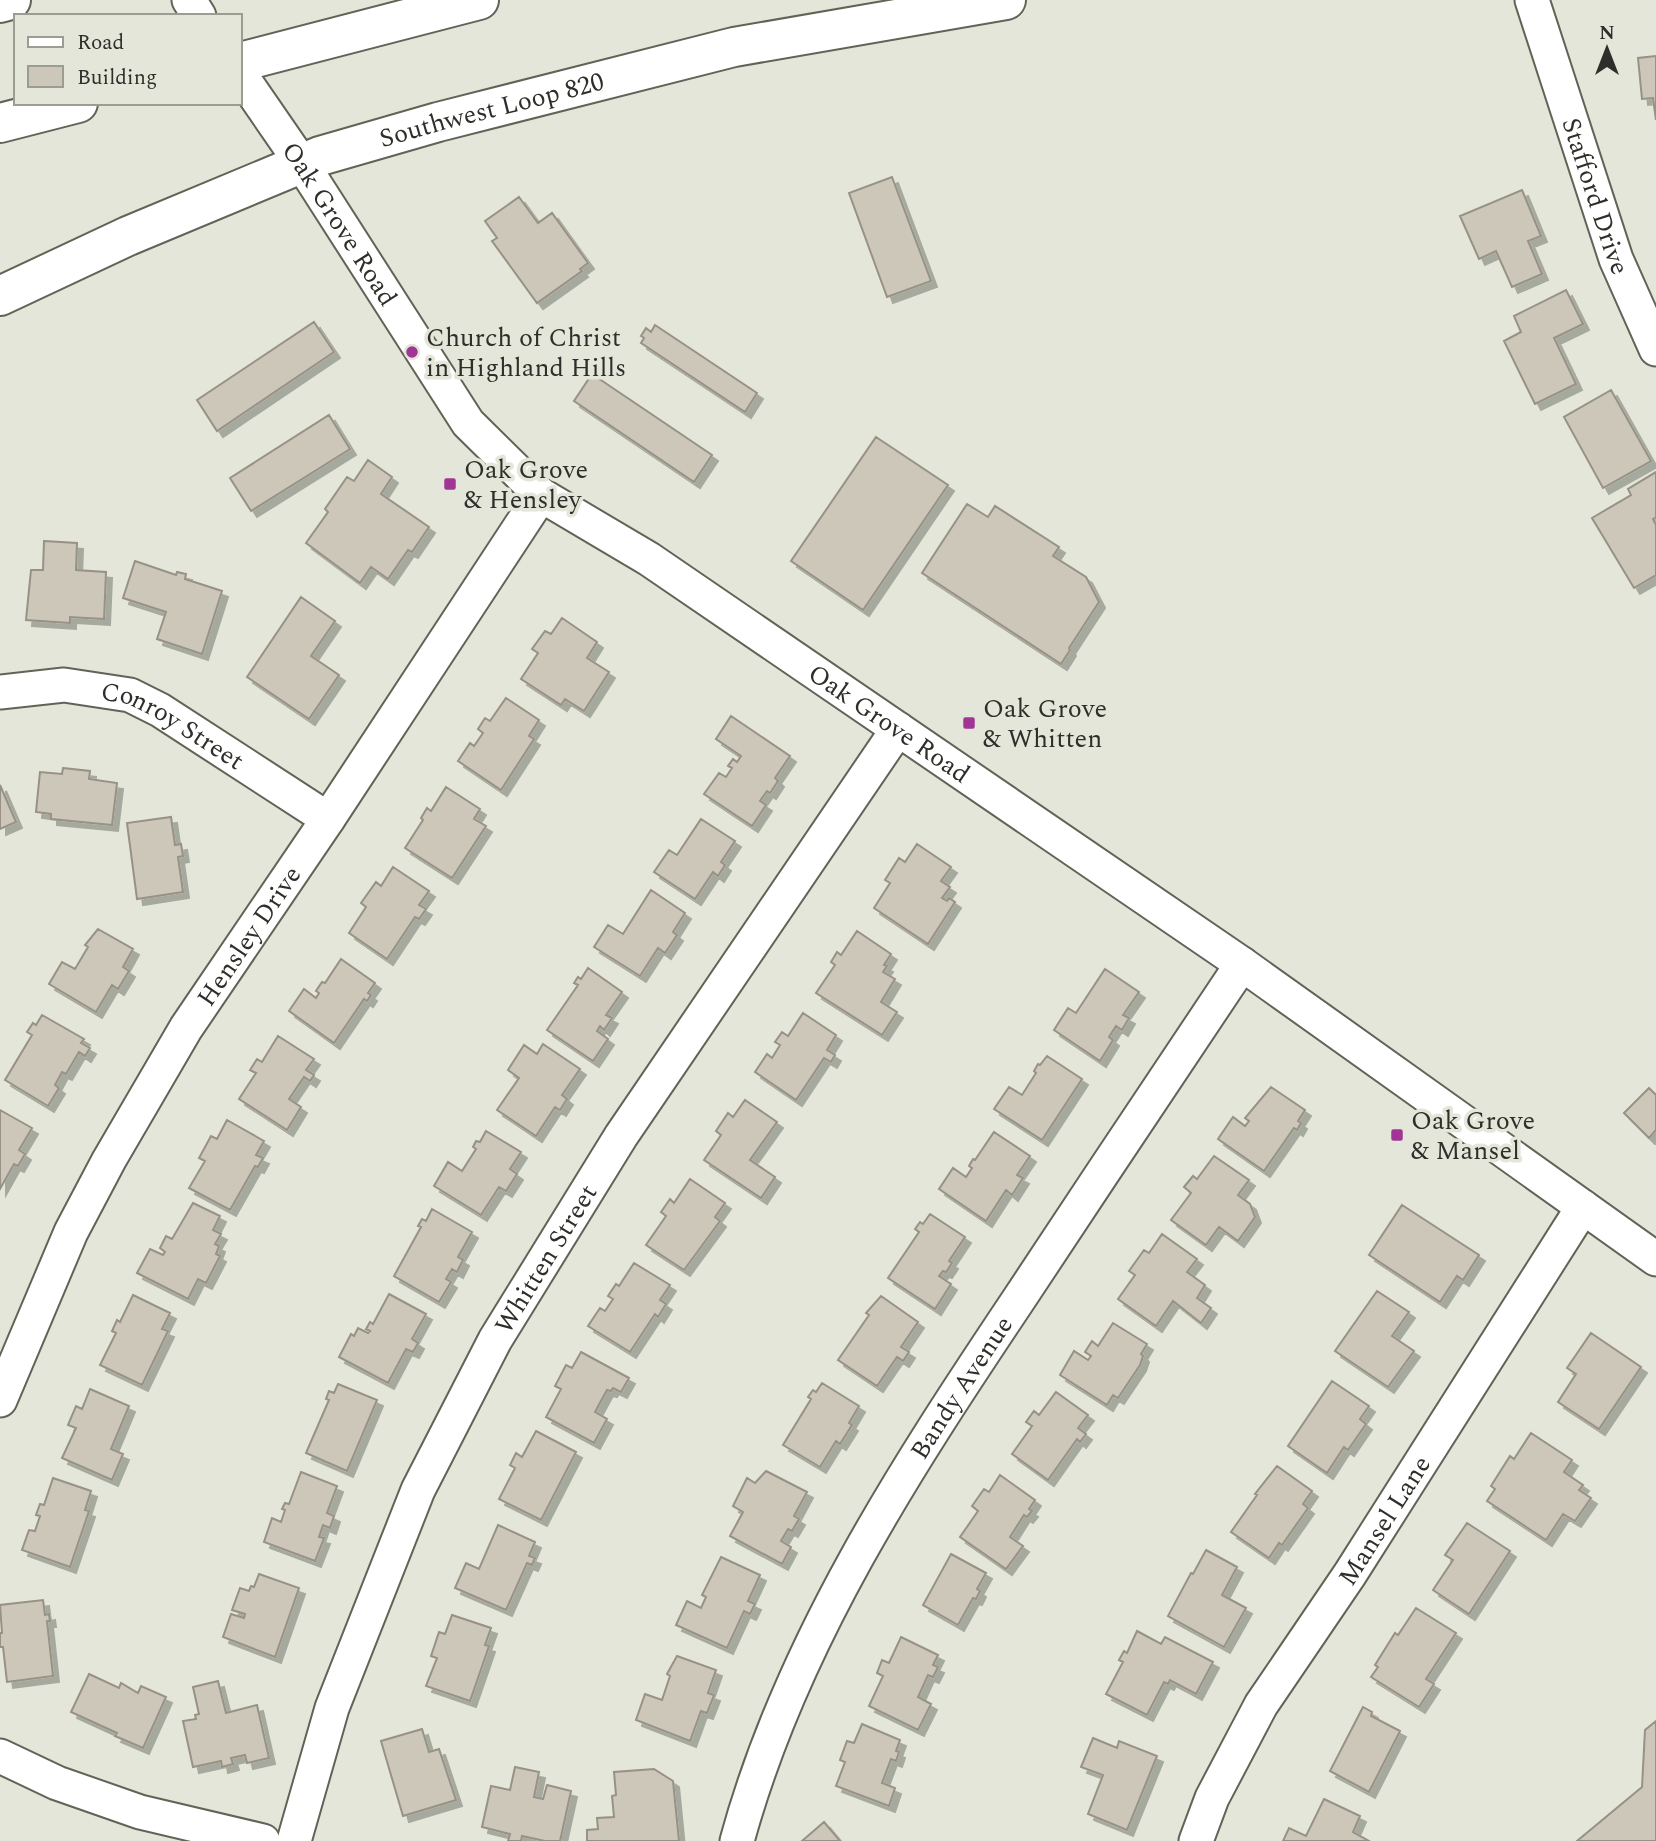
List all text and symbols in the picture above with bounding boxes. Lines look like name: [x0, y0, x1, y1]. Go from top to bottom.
legend: [14, 14, 242, 105]
north arrow: [1572, 14, 1642, 84]
text: N: [1599, 19, 1615, 48]
text: Road: [77, 27, 124, 59]
text: Building: [77, 62, 157, 94]
street label: Southwest Loop 820: [374, 62, 608, 159]
street label: Stafford Drive: [1550, 113, 1639, 281]
street label: Oak Grove Road: [271, 134, 407, 314]
place label: Church of Christ in Highland Hills: [426, 318, 626, 388]
marker: Church of Christ in Highland Hills: [404, 344, 420, 360]
place label: Oak Grove & Hensley: [464, 450, 588, 520]
marker: Oak Grove & Hensley: [442, 476, 458, 492]
street label: Oak Grove Road: [799, 654, 978, 794]
street label: Conroy Street: [98, 672, 252, 781]
place label: Oak Grove & Whitten: [983, 689, 1107, 759]
marker: Oak Grove & Whitten: [961, 715, 977, 731]
street label: Hensley Drive: [187, 858, 312, 1015]
place label: Oak Grove & Mansel: [1411, 1101, 1535, 1171]
marker: Oak Grove & Mansel: [1389, 1127, 1405, 1143]
street label: Whitten Street: [485, 1176, 608, 1342]
street label: Bandy Avenue: [900, 1308, 1023, 1468]
street label: Mansel Lane: [1328, 1448, 1441, 1594]

